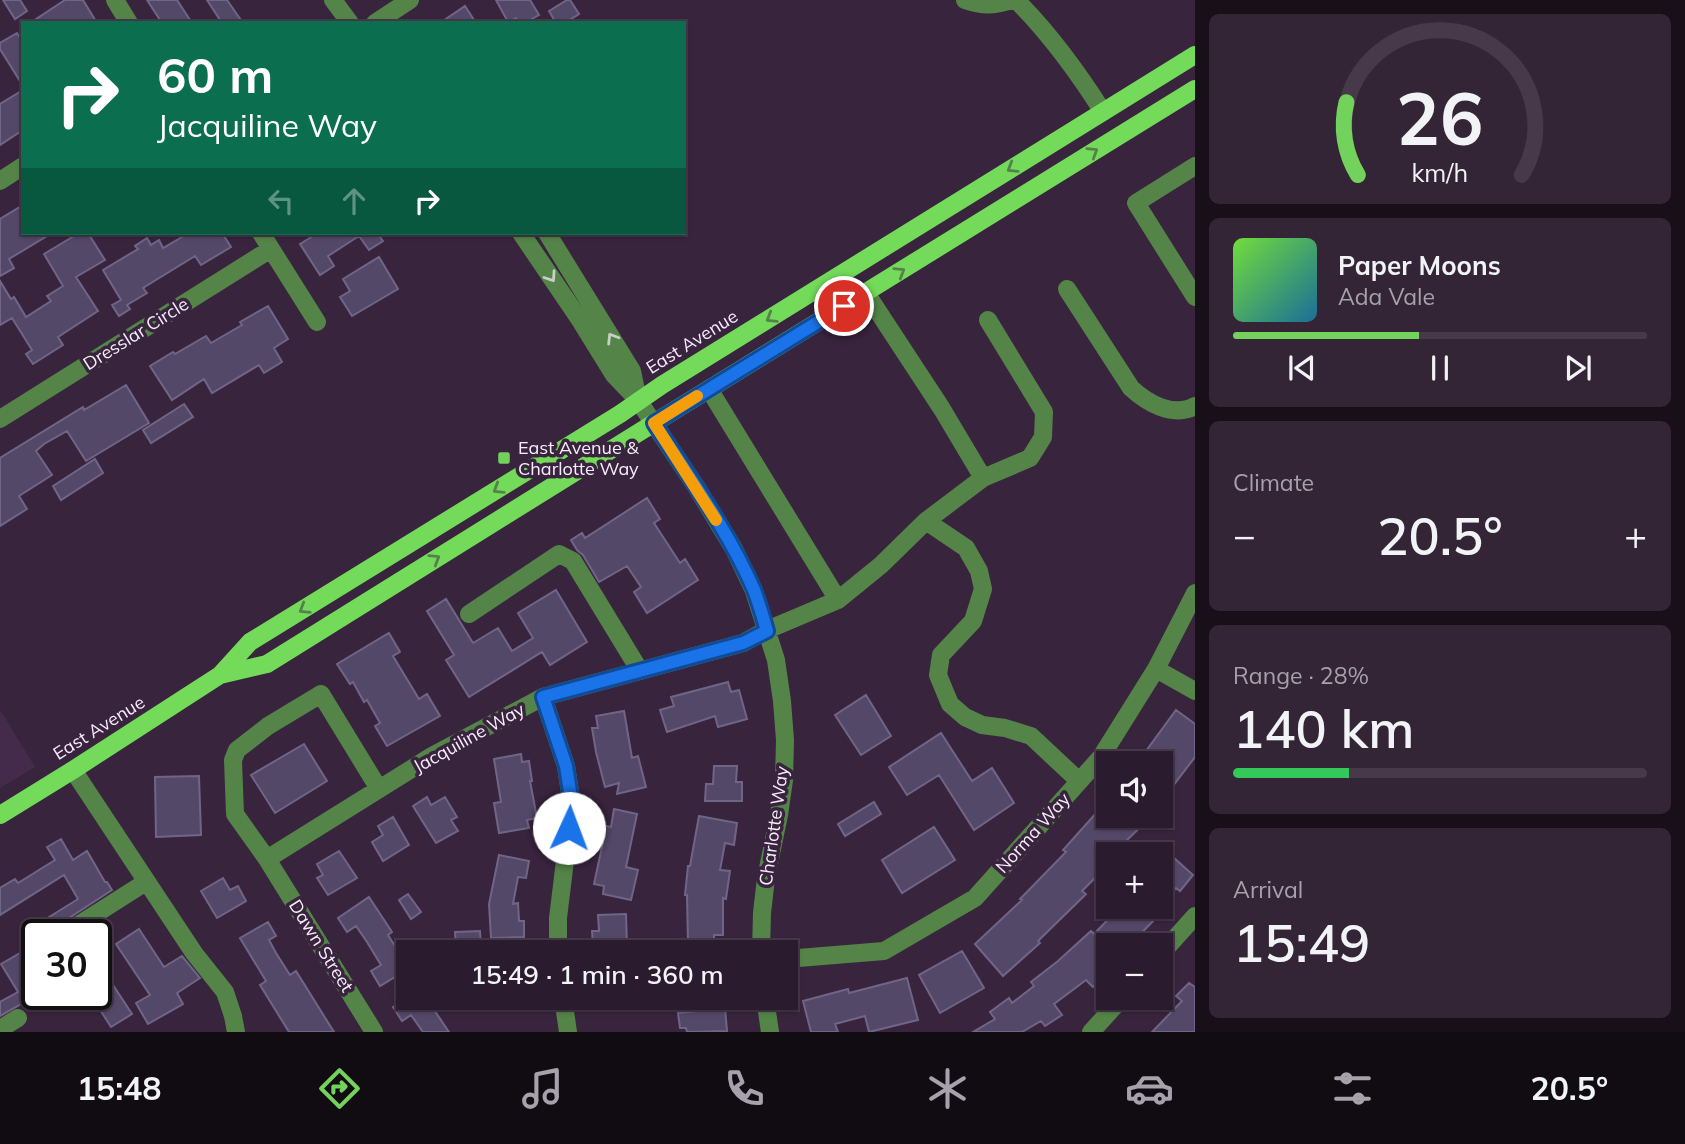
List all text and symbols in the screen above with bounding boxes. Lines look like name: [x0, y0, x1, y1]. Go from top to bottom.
text: 60 m: [157, 44, 273, 105]
icon: right: [42, 49, 133, 140]
text: 26: [1396, 72, 1484, 163]
text: Jacquiline Way: [157, 105, 377, 145]
one-way arrow: [1086, 147, 1099, 160]
text: km/h: [1412, 157, 1468, 188]
one-way arrow: [1007, 160, 1020, 173]
icon: left: [262, 182, 300, 220]
icon: ahead: [335, 182, 373, 220]
icon: right: [408, 182, 446, 220]
text: Paper Moons: [1338, 249, 1501, 282]
one-way arrow: [892, 267, 905, 280]
one-way arrow: [543, 269, 556, 282]
pin: [814, 276, 874, 336]
text: Ada Vale: [1338, 282, 1435, 311]
icon: arrive: [825, 287, 863, 325]
street label: Dresslar Circle: [79, 292, 193, 375]
street label: East Avenue: [642, 304, 742, 379]
one-way arrow: [765, 309, 778, 322]
one-way arrow: [608, 333, 621, 346]
icon: previous: [1283, 349, 1321, 387]
icon: pause: [1421, 349, 1459, 387]
icon: next: [1559, 349, 1597, 387]
place label: East Avenue & Charlotte Way: [518, 436, 639, 480]
marker: East Avenue & Charlotte Way: [496, 450, 512, 466]
text: Climate: [1233, 468, 1314, 497]
one-way arrow: [493, 481, 506, 494]
text: 20.5°: [1377, 503, 1503, 568]
text: −: [1233, 511, 1256, 559]
text: +: [1624, 511, 1647, 559]
one-way arrow: [428, 555, 441, 568]
one-way arrow: [299, 600, 312, 613]
text: Range · 28%: [1233, 661, 1369, 690]
street label: East Avenue: [49, 690, 149, 765]
text: 140 km: [1233, 696, 1414, 761]
street label: Jacquiline Way: [409, 697, 529, 778]
map controls: [1096, 751, 1173, 1010]
button: sound: [1096, 751, 1173, 828]
street label: Charlotte Way: [754, 764, 793, 887]
street label: Norma Way: [990, 787, 1075, 878]
position arrow: [532, 791, 606, 865]
button: +: [1096, 842, 1173, 919]
text: Arrival: [1233, 875, 1303, 904]
street label: Dawn Street: [284, 895, 359, 996]
text: 15:49: [1233, 910, 1370, 975]
speed limit sign: 30: [21, 919, 112, 1010]
button: −: [1096, 933, 1173, 1010]
text: 15:49 · 1 min · 360 m: [470, 958, 724, 991]
icon: directions: [315, 1064, 364, 1113]
icon: music: [518, 1064, 567, 1113]
icon: phone: [720, 1064, 769, 1113]
icon: climate: [923, 1064, 972, 1113]
icon: car: [1125, 1064, 1174, 1113]
icon: filters: [1328, 1064, 1377, 1113]
text: 15:48: [77, 1068, 162, 1108]
text: 20.5°: [1530, 1068, 1608, 1108]

